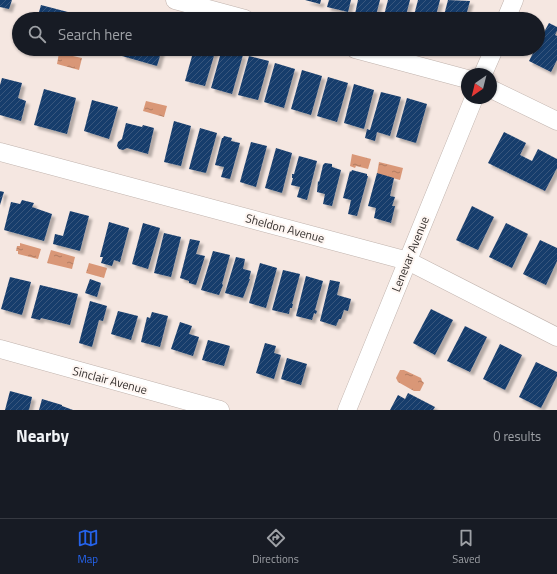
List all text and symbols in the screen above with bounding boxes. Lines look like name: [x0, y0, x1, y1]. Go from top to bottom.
search box: [12, 12, 545, 56]
icon: search: [26, 23, 48, 45]
text: Search here: [58, 23, 132, 46]
north arrow: [461, 68, 497, 104]
street label: Sheldon Avenue: [243, 208, 327, 248]
street label: Lenevar Avenue: [386, 213, 434, 295]
street label: Sinclair Avenue: [71, 361, 149, 399]
text: Nearby: [16, 423, 69, 449]
text: 0 results: [493, 426, 541, 446]
tab: Map: [77, 527, 99, 567]
tab: Directions: [252, 527, 299, 567]
tab: Saved: [452, 527, 480, 567]

